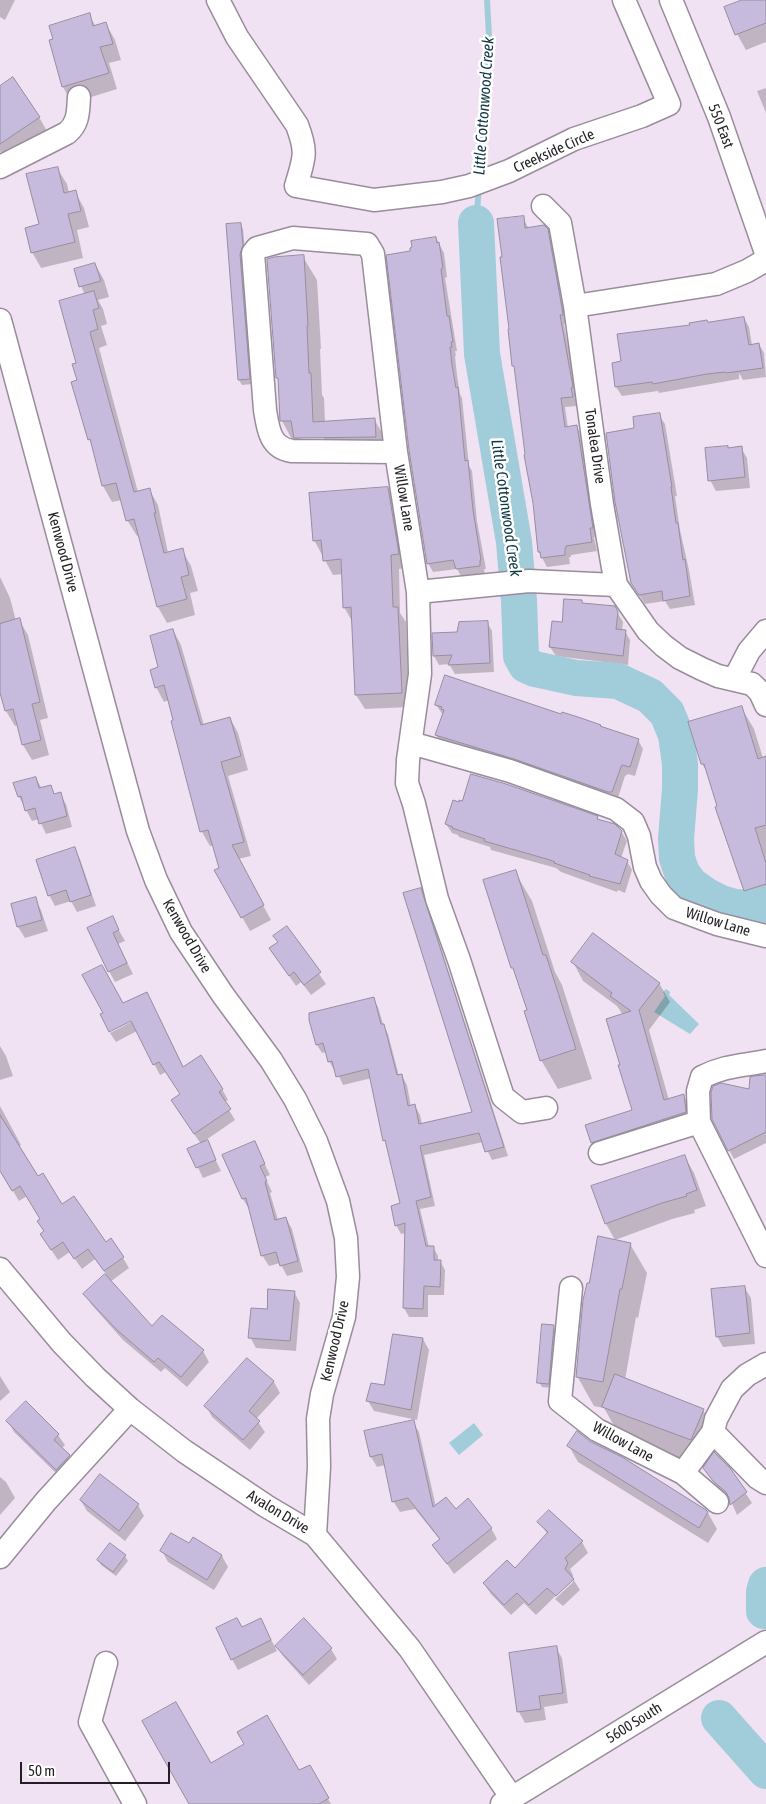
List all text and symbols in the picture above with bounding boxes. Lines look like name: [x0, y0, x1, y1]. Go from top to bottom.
water label: Little Cottonwood Creek: [470, 36, 498, 176]
street label: 550 East: [704, 101, 738, 151]
street label: Creekside Circle: [511, 125, 597, 177]
street label: Tonalea Drive: [581, 407, 609, 485]
water label: Little Cottonwood Creek: [487, 438, 525, 578]
street label: Willow Lane: [390, 464, 418, 532]
street label: Kenwood Drive: [44, 510, 82, 594]
street label: Kenwood Drive: [159, 896, 215, 976]
street label: Willow Lane: [683, 904, 753, 940]
street label: Kenwood Drive: [317, 1299, 353, 1383]
street label: Willow Lane: [589, 1418, 657, 1466]
street label: Avalon Drive: [244, 1486, 312, 1538]
street label: 5600 South: [603, 1699, 665, 1747]
scale bar: [22, 1752, 172, 1784]
text: 50 m: [28, 1762, 55, 1779]

